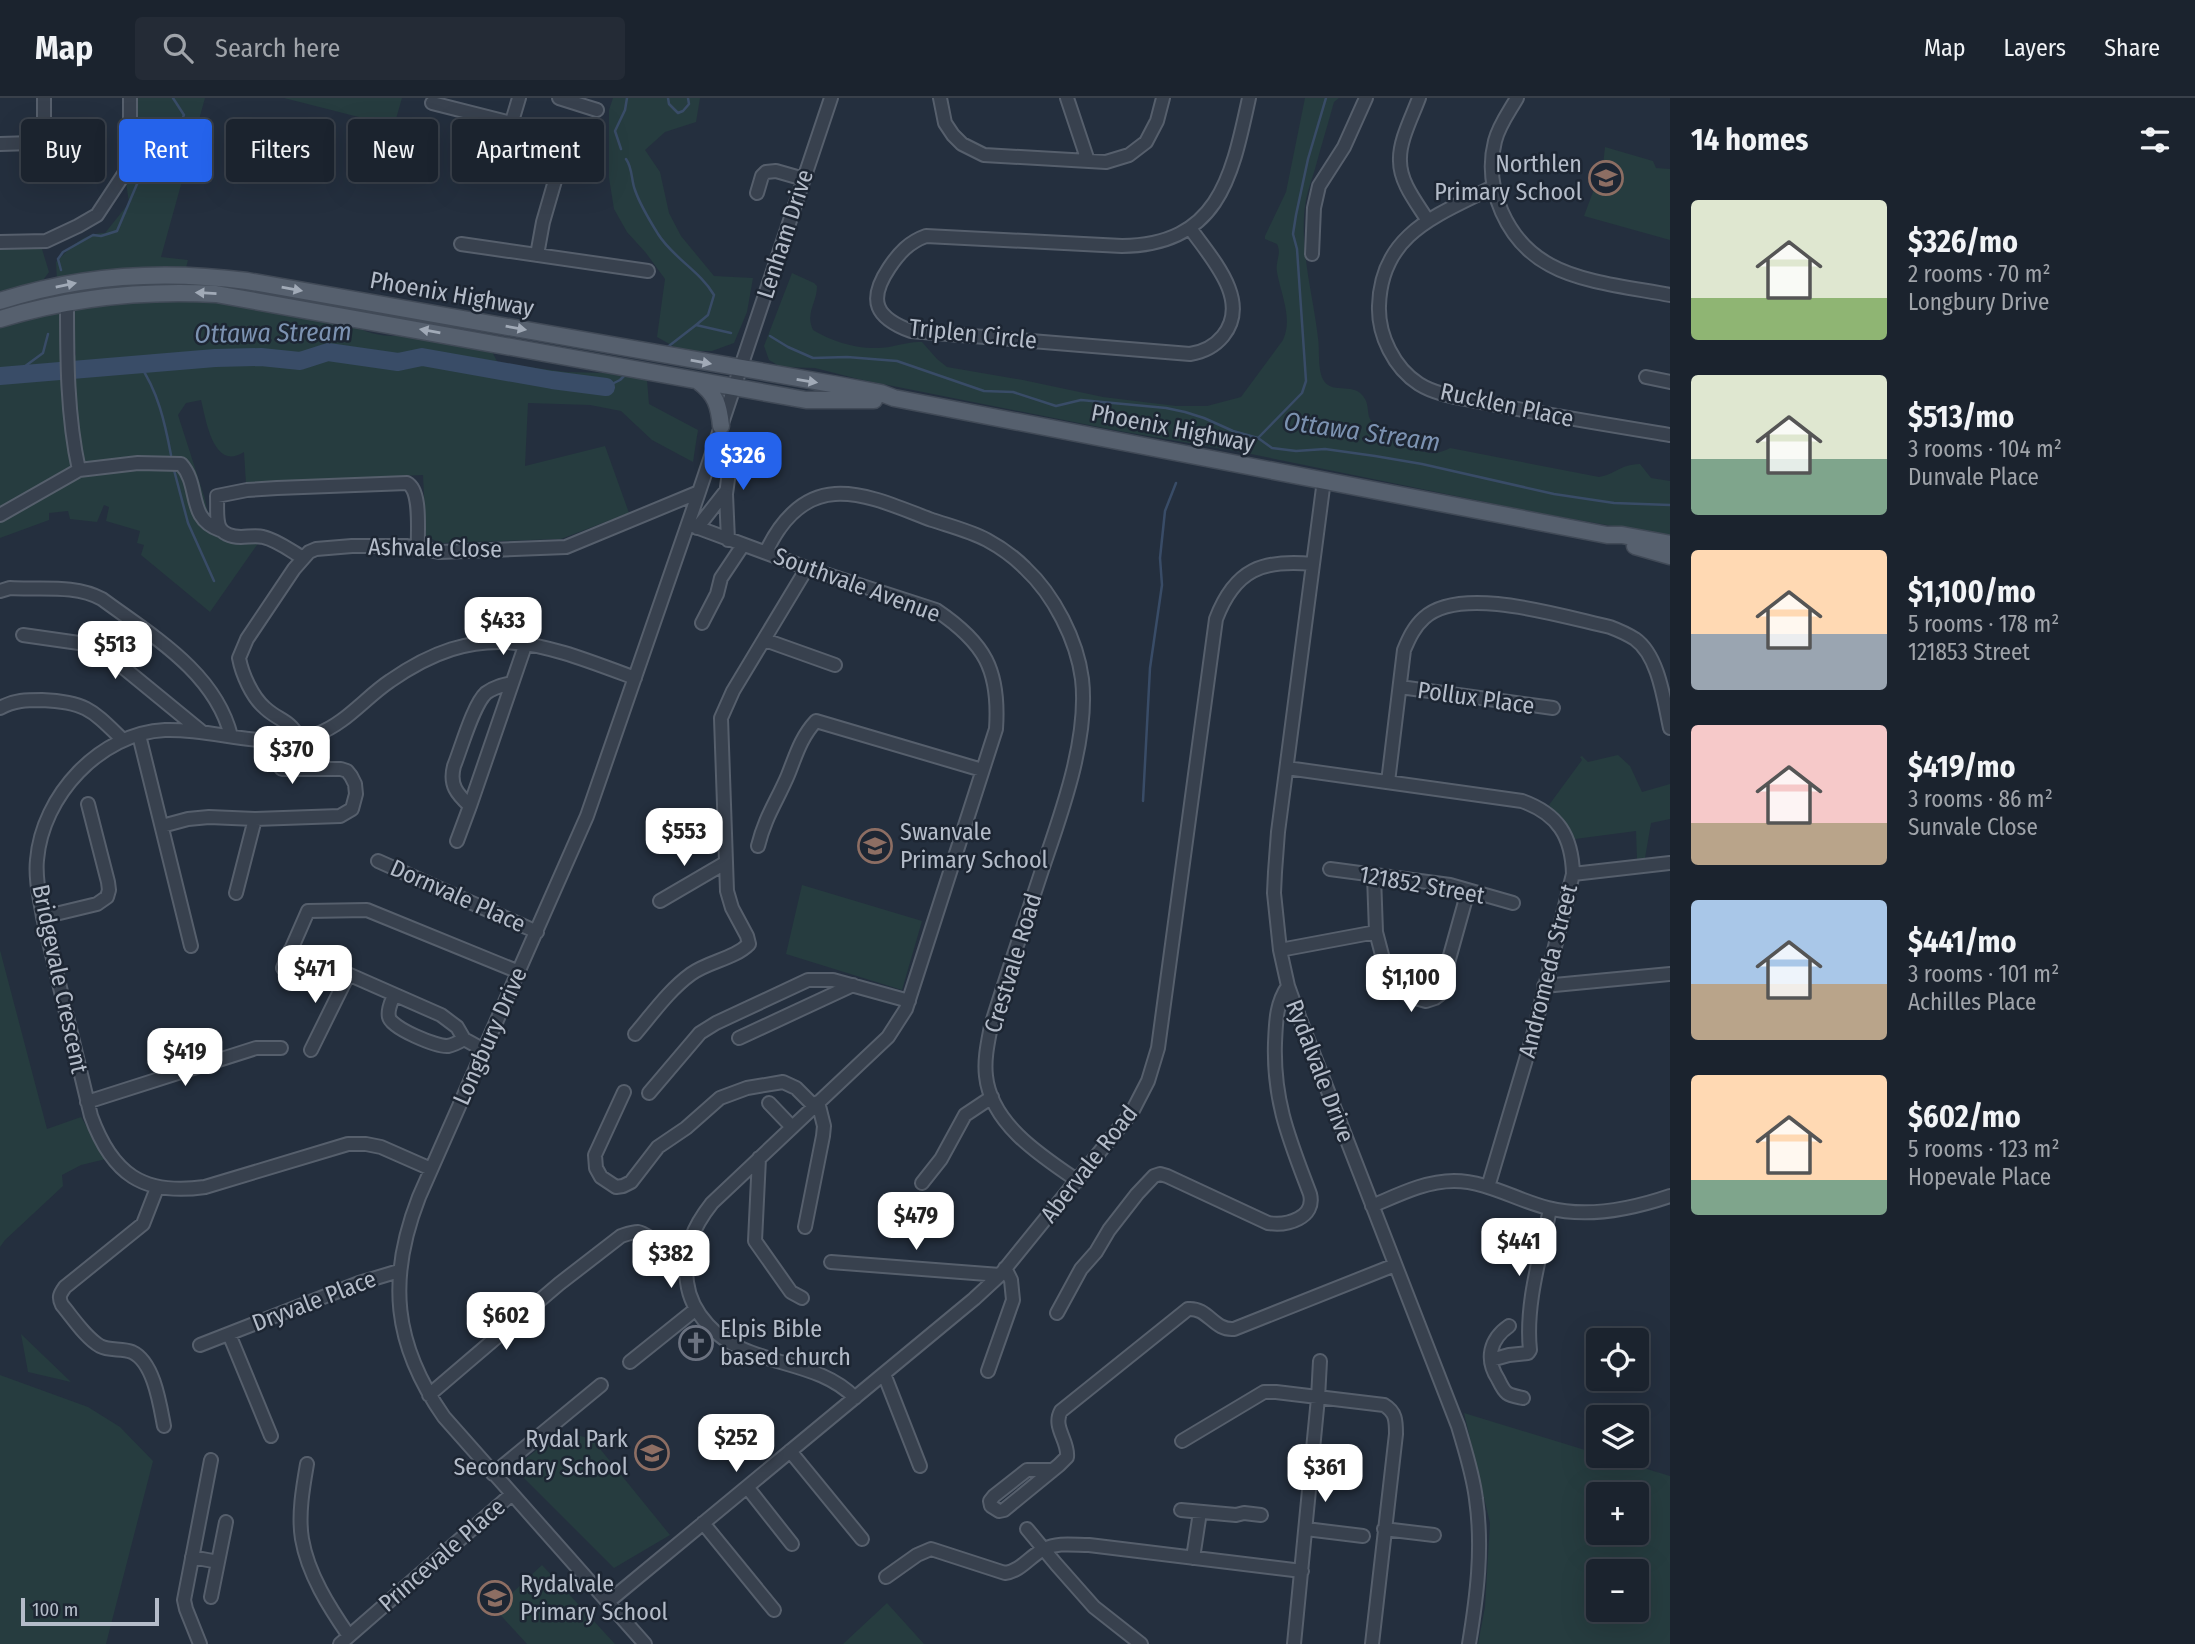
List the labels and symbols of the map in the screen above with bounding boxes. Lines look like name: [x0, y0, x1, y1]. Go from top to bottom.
place label: Northlen Primary School: [1434, 150, 1582, 206]
school or university icon: Northlen Primary School: [1587, 159, 1625, 197]
street label: Lenham Drive: [751, 166, 819, 302]
street label: Phoenix Highway: [368, 266, 536, 322]
one-way arrow: [55, 279, 77, 290]
one-way arrow: [281, 284, 303, 295]
one-way arrow: [194, 288, 216, 299]
street label: Triplen Circle: [908, 313, 1038, 355]
water label: Ottawa Stream: [194, 316, 352, 350]
one-way arrow: [505, 323, 527, 334]
one-way arrow: [419, 325, 441, 336]
one-way arrow: [690, 357, 712, 368]
one-way arrow: [796, 376, 818, 387]
street label: Rucklen Place: [1438, 377, 1576, 433]
street label: Phoenix Highway: [1089, 398, 1257, 458]
water label: Ottawa Stream: [1282, 406, 1442, 458]
pin: $326: [702, 432, 784, 492]
street label: Ashvale Close: [368, 533, 502, 563]
street label: Southvale Avenue: [770, 542, 944, 628]
pin: $433: [462, 598, 544, 657]
pin: $513: [74, 622, 156, 681]
street label: Pollux Place: [1416, 676, 1536, 720]
pin: $370: [251, 726, 333, 786]
pin: $553: [643, 808, 725, 868]
place label: Swanvale Primary School: [900, 818, 1048, 874]
school or university icon: Swanvale Primary School: [856, 827, 894, 865]
street label: Dornvale Place: [386, 854, 530, 938]
street label: 121852 Street: [1357, 860, 1487, 910]
street label: Andromeda Street: [1513, 881, 1583, 1061]
street label: Bridgevale Crescent: [26, 882, 94, 1076]
street label: Crestvale Road: [978, 890, 1048, 1036]
pin: $471: [274, 946, 356, 1005]
pin: $1,100: [1354, 954, 1468, 1014]
street label: Longbury Drive: [447, 963, 533, 1109]
street label: Rydalvale Drive: [1280, 996, 1360, 1146]
pin: $419: [144, 1028, 226, 1088]
street label: Abervale Road: [1035, 1100, 1143, 1228]
pin: $479: [875, 1192, 957, 1252]
pin: $441: [1478, 1218, 1560, 1278]
pin: $382: [630, 1230, 712, 1290]
street label: Dryvale Place: [248, 1265, 380, 1337]
pin: $602: [465, 1292, 547, 1352]
place label: Elpis Bible based church: [720, 1315, 851, 1371]
church icon: Elpis Bible based church: [677, 1324, 715, 1362]
pin: $252: [695, 1414, 777, 1474]
place label: Rydal Park Secondary School: [453, 1425, 629, 1481]
school or university icon: Rydal Park Secondary School: [633, 1434, 671, 1472]
pin: $361: [1284, 1444, 1366, 1504]
street label: Princevale Place: [373, 1493, 511, 1617]
place label: Rydalvale Primary School: [520, 1570, 668, 1626]
school or university icon: Rydalvale Primary School: [476, 1579, 514, 1617]
scale bar: [21, 1595, 159, 1627]

